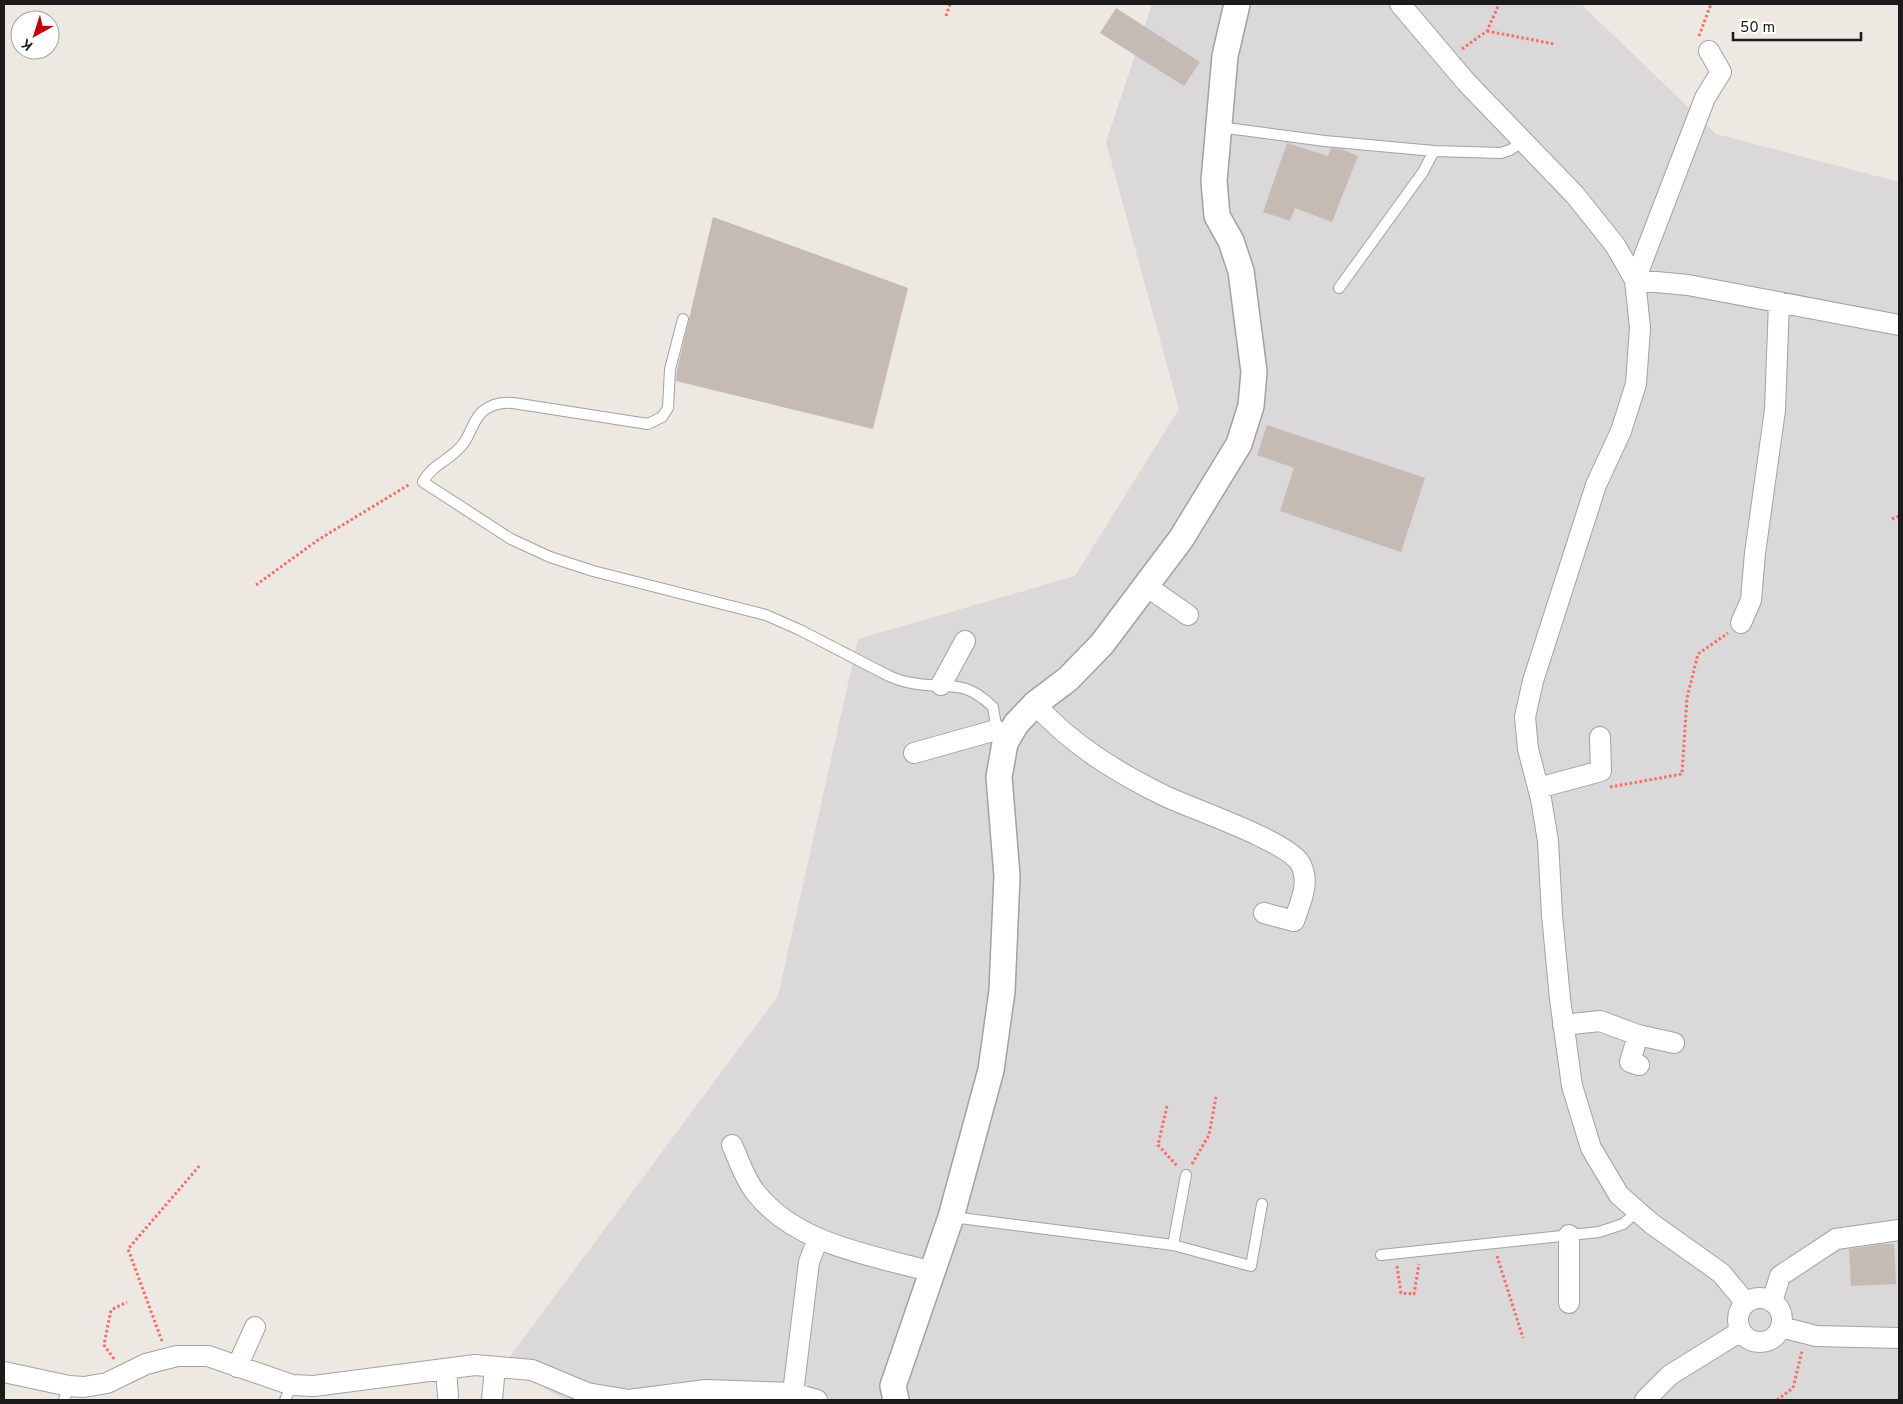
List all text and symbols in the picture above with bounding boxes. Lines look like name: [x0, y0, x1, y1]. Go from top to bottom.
north arrow: [10, 10, 60, 60]
scale bar: [1733, 10, 1860, 42]
text: 50 m: [1740, 19, 1775, 38]
text: K: [18, 34, 37, 54]

